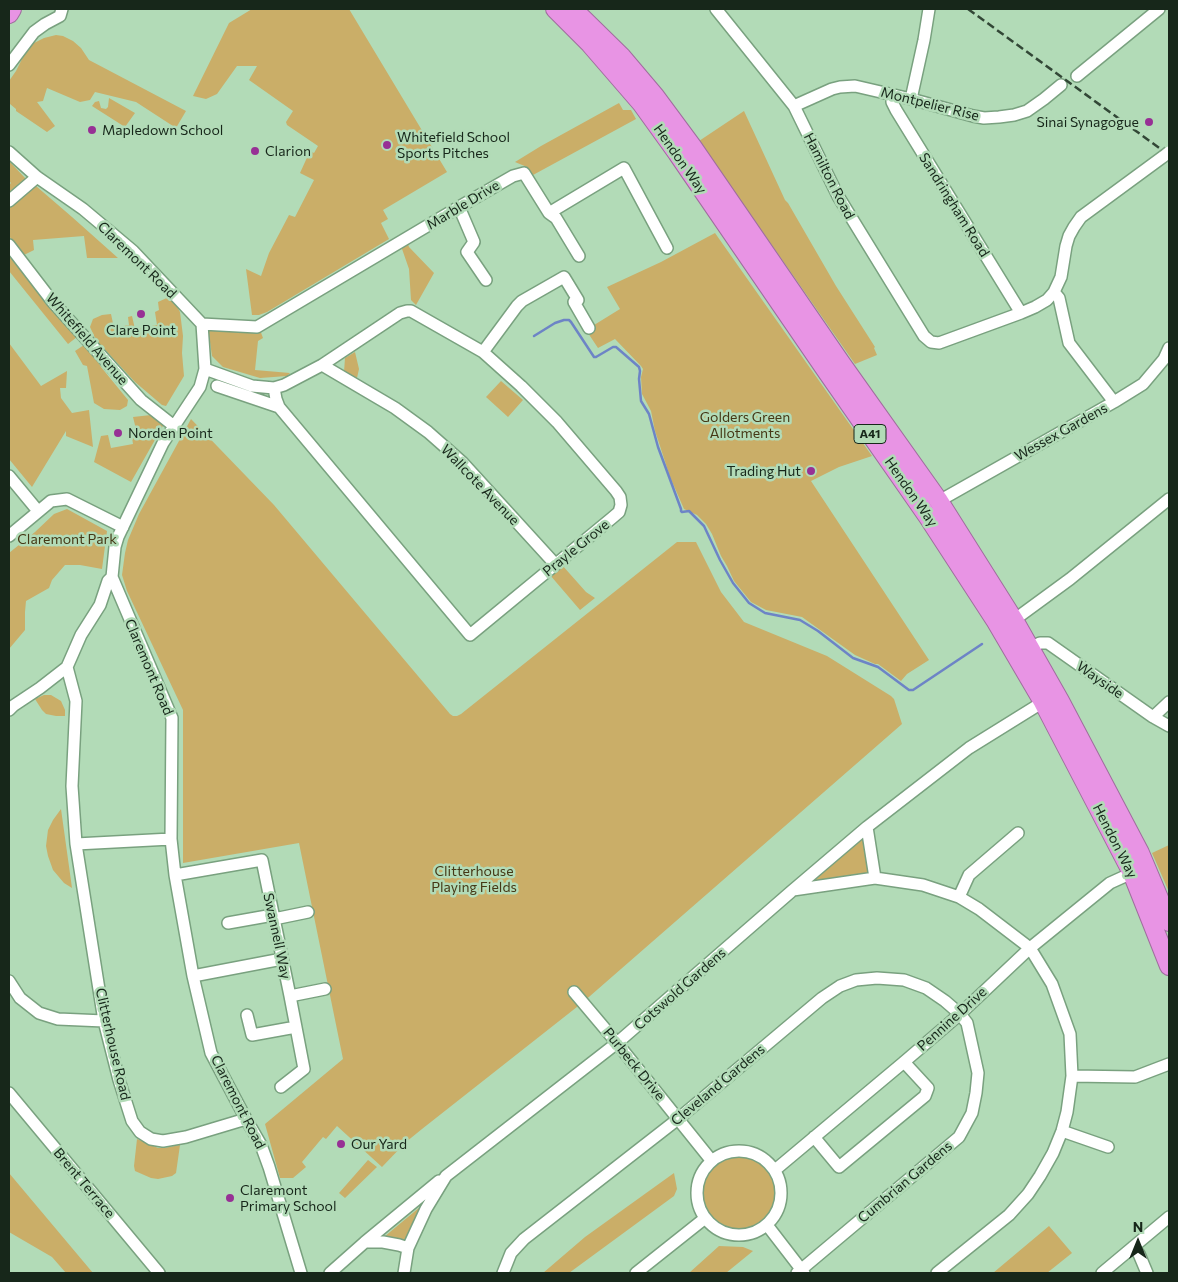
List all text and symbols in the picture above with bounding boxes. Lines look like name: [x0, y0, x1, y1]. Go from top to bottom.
street label: Montpelier Rise: [879, 84, 981, 124]
place label: Sinai Synagogue: [1036, 114, 1139, 130]
marker: Sinai Synagogue: [1143, 116, 1155, 128]
street label: Hendon Way: [650, 121, 710, 197]
place label: Mapledown School: [102, 122, 223, 138]
marker: Mapledown School: [86, 124, 98, 136]
place label: Whitefield School Sports Pitches: [397, 129, 510, 162]
street label: Hamilton Road: [800, 130, 858, 222]
marker: Whitefield School Sports Pitches: [381, 139, 393, 151]
place label: Clarion: [265, 143, 311, 159]
marker: Clarion: [249, 145, 261, 157]
street label: Sandringham Road: [915, 150, 993, 260]
street label: Marble Drive: [424, 177, 502, 233]
street label: Claremont Road: [94, 218, 180, 302]
street label: Whitefield Avenue: [43, 290, 131, 388]
marker: Clare Point: [135, 308, 147, 320]
place label: Clare Point: [106, 322, 176, 338]
street label: Wessex Gardens: [1012, 400, 1110, 464]
park label: Golders Green Allotments: [700, 409, 790, 442]
road number: A41: [854, 424, 886, 444]
place label: Norden Point: [128, 425, 213, 441]
marker: Norden Point: [112, 427, 124, 439]
street label: Wallcote Avenue: [437, 441, 523, 529]
street label: Hendon Way: [881, 454, 941, 530]
place label: Trading Hut: [726, 463, 801, 479]
marker: Trading Hut: [805, 465, 817, 477]
street label: Prayle Grove: [540, 516, 612, 580]
park label: Claremont Park: [17, 531, 117, 547]
street label: Claremont Road: [121, 616, 177, 718]
street label: Wayside: [1073, 658, 1127, 702]
street label: Hendon Way: [1089, 801, 1141, 881]
park label: Clitterhouse Playing Fields: [431, 863, 517, 896]
street label: Swannell Way: [260, 891, 294, 981]
street label: Cotswold Gardens: [631, 945, 729, 1033]
street label: Pennine Drive: [914, 983, 990, 1055]
street label: Clitterhouse Road: [92, 986, 134, 1102]
street label: Purbeck Drive: [600, 1024, 668, 1104]
street label: Cleveland Gardens: [668, 1041, 768, 1129]
street label: Claremont Road: [207, 1052, 269, 1152]
place label: Our Yard: [351, 1136, 407, 1152]
marker: Our Yard: [335, 1138, 347, 1150]
street label: Cumbrian Gardens: [854, 1138, 956, 1226]
street label: Brent Terrace: [50, 1145, 118, 1221]
place label: Claremont Primary School: [240, 1182, 336, 1214]
marker: Claremont Primary School: [224, 1192, 236, 1204]
north arrow: [1113, 1217, 1163, 1267]
text: N: [1133, 1218, 1143, 1235]

